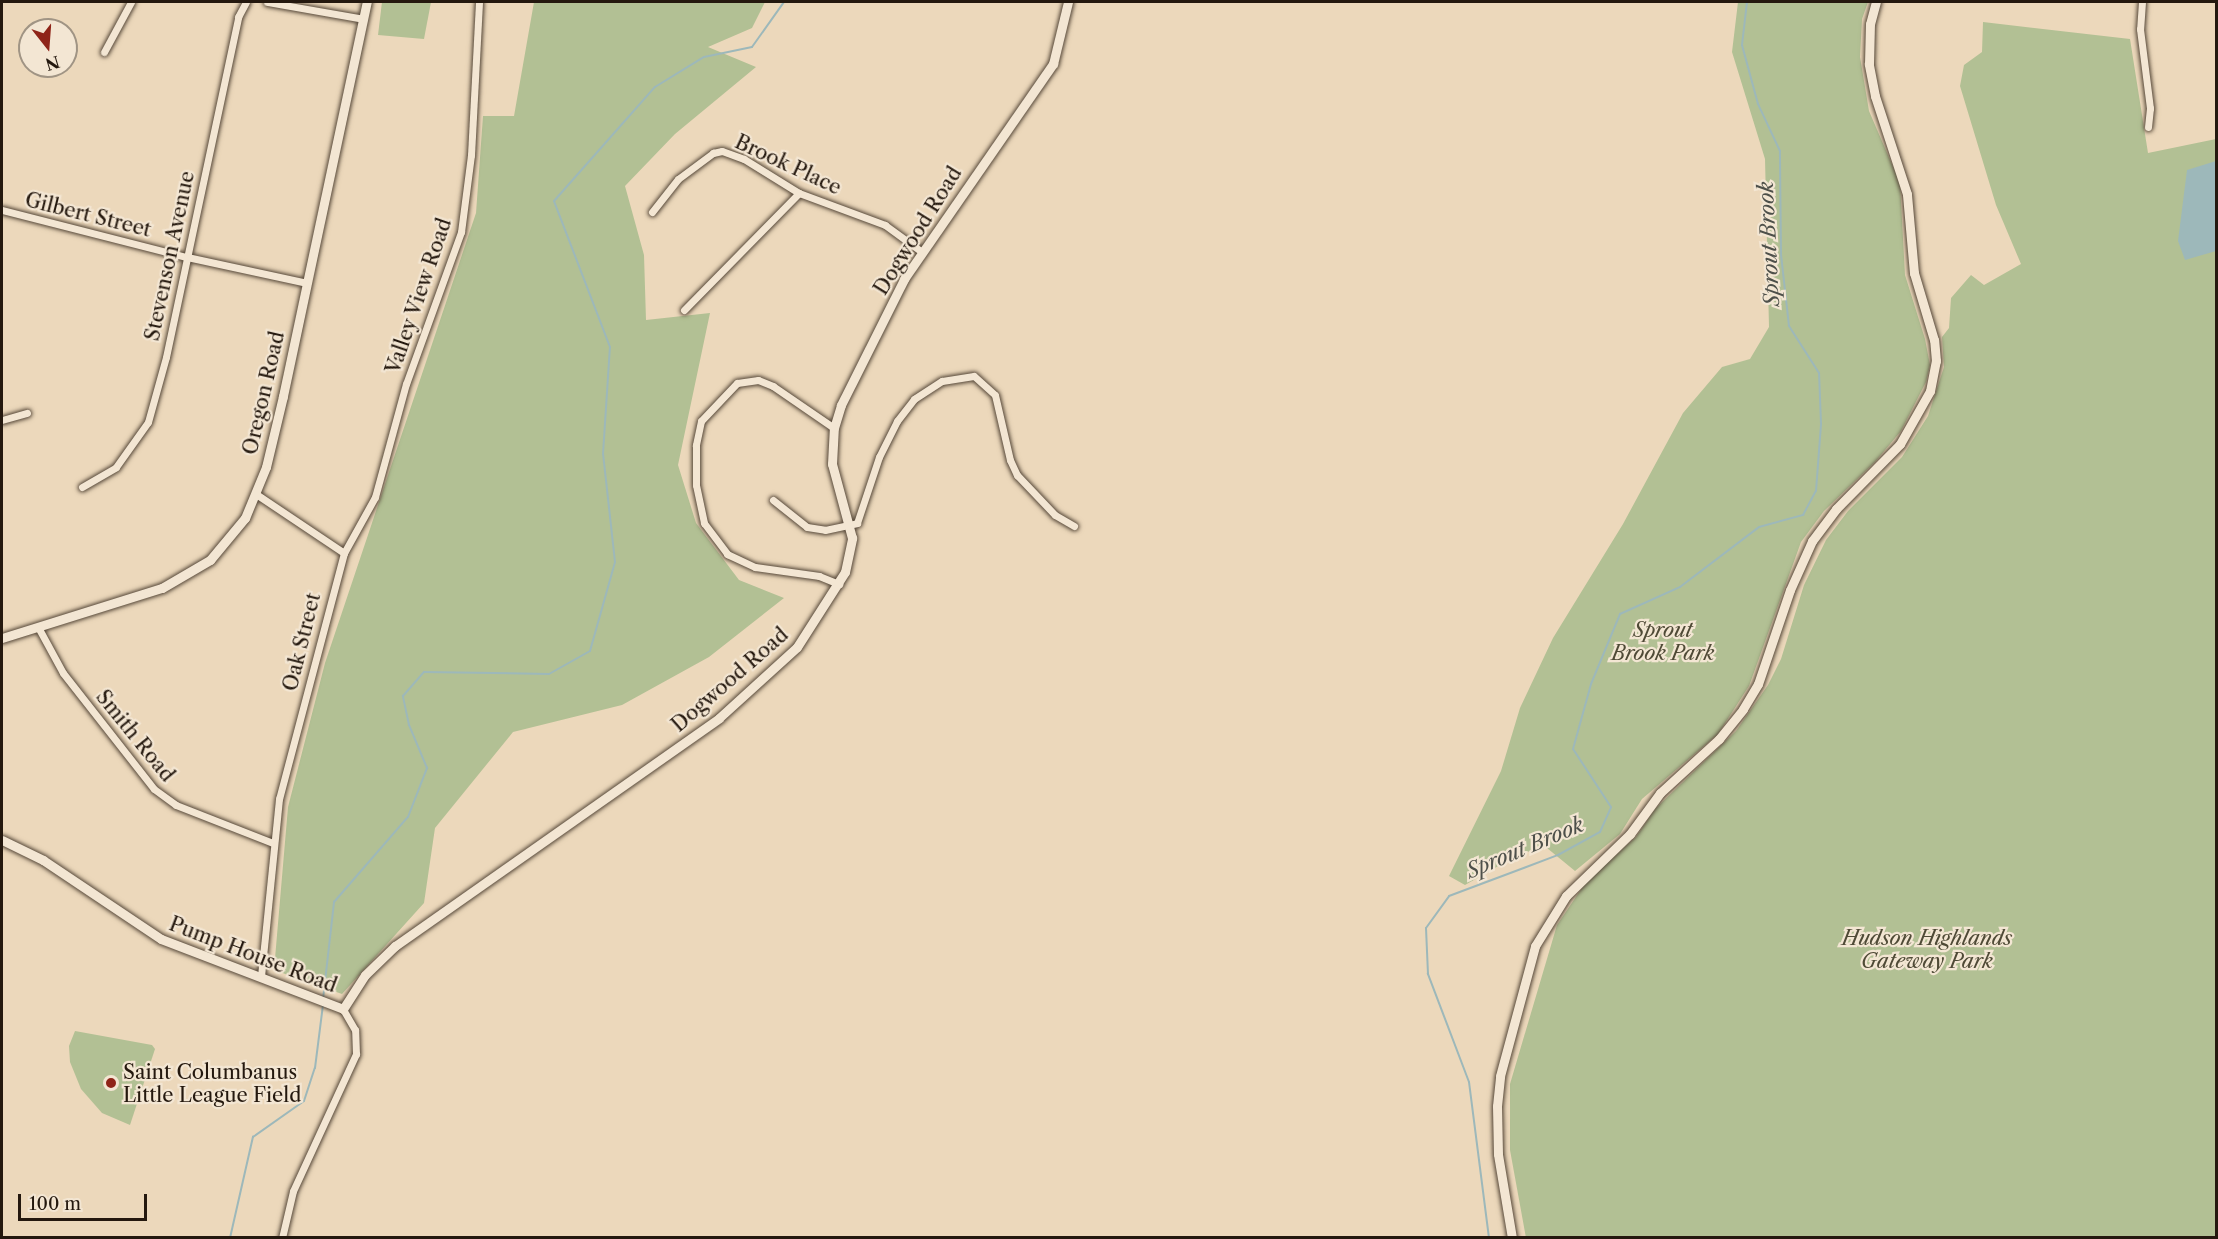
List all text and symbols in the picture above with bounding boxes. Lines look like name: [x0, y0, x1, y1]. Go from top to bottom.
north arrow: [18, 18, 78, 78]
text: N: [43, 52, 62, 75]
street label: Brook Place: [731, 130, 845, 200]
street label: Dogwood Road: [869, 162, 967, 300]
street label: Stevenson Avenue: [140, 169, 200, 343]
water label: Sprout Brook: [1753, 181, 1785, 307]
street label: Gilbert Street: [23, 188, 153, 242]
street label: Valley View Road: [381, 214, 457, 378]
street label: Oregon Road: [238, 329, 290, 457]
street label: Oak Street: [278, 590, 326, 694]
park label: Sprout Brook Park: [1612, 618, 1714, 665]
street label: Dogwood Road: [667, 623, 793, 737]
street label: Smith Road: [91, 685, 179, 787]
water label: Sprout Brook: [1463, 812, 1587, 884]
street label: Pump House Road: [166, 912, 340, 998]
park label: Hudson Highlands Gateway Park: [1842, 926, 2012, 973]
place label: Saint Columbanus Little League Field: [123, 1060, 301, 1107]
marker: Saint Columbanus Little League Field: [104, 1076, 118, 1090]
scale bar: [21, 1182, 150, 1220]
text: 100 m: [29, 1193, 81, 1215]

